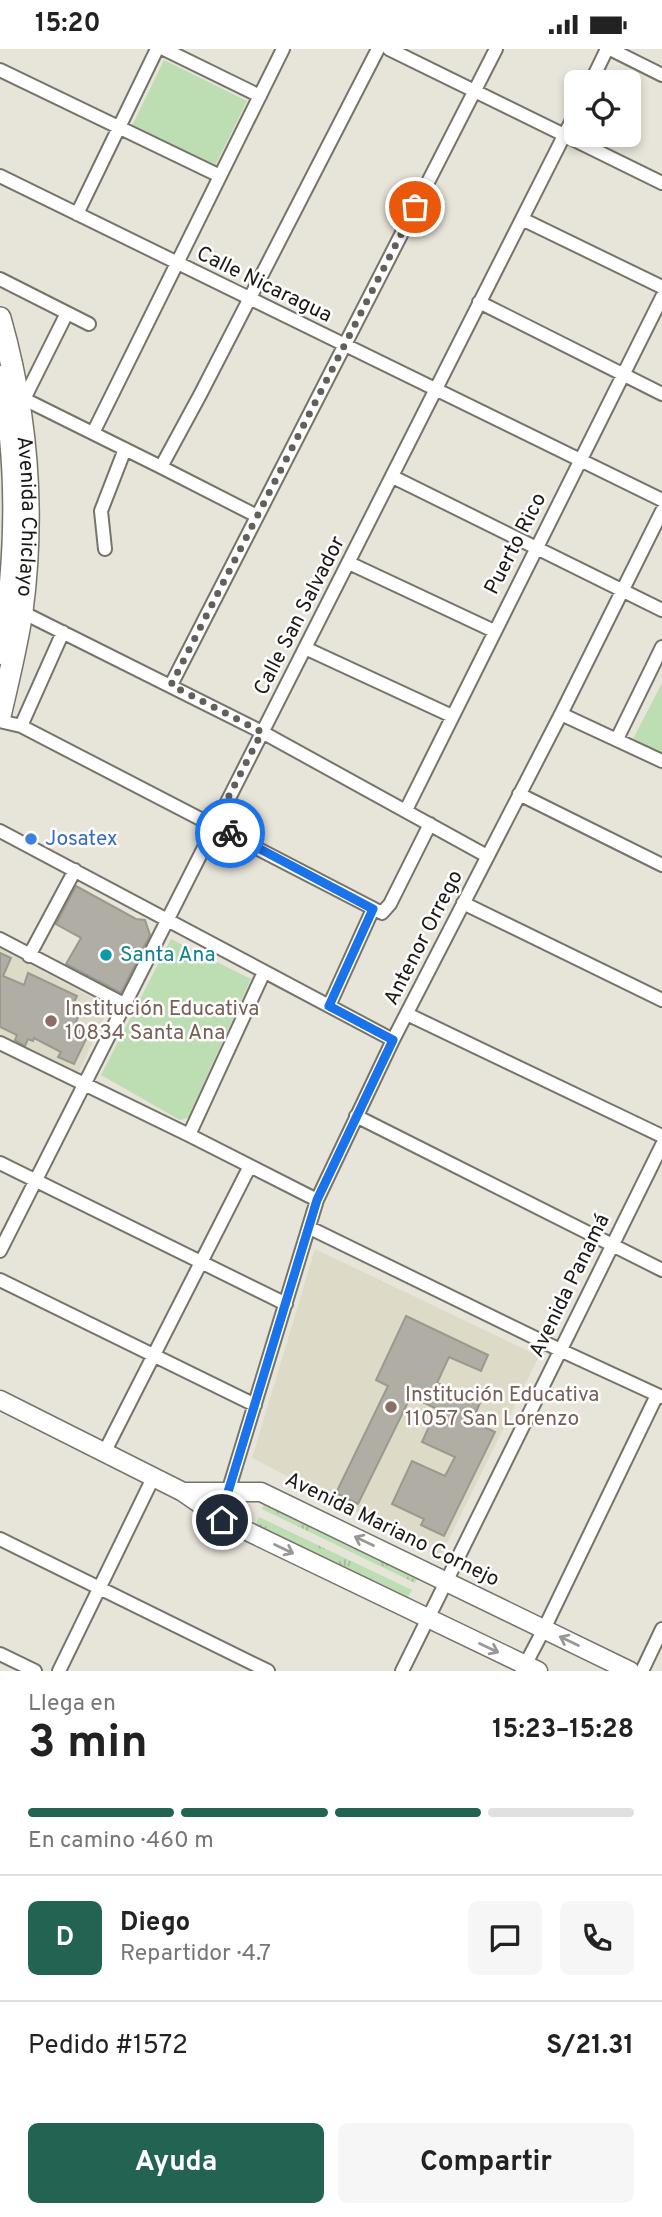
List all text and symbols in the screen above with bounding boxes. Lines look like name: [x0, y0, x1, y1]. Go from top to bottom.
text: 15:20: [35, 8, 101, 41]
map controls: [564, 70, 641, 147]
button: locate: [564, 70, 641, 147]
pin: [385, 177, 445, 237]
icon: bag: [396, 188, 434, 226]
street label: Calle Nicaragua: [192, 241, 336, 329]
street label: Avenida Chiclayo: [10, 435, 42, 598]
street label: Puerto Rico: [479, 489, 553, 599]
street label: Calle San Salvador: [248, 532, 352, 700]
courier: [195, 798, 265, 868]
icon: bike: [211, 814, 249, 852]
place label: Josatex: [45, 826, 118, 853]
marker: Josatex: [23, 831, 39, 847]
street label: Antenor Orrego: [378, 866, 470, 1010]
place label: Santa Ana: [120, 942, 216, 969]
marker: Santa Ana: [98, 947, 114, 963]
place label: Institución Educativa 10834 Santa Ana: [65, 996, 259, 1047]
marker: Institución Educativa 10834 Santa Ana: [43, 1013, 59, 1029]
street label: Avenida Panamá: [524, 1210, 616, 1362]
place label: Institución Educativa 11057 San Lorenzo: [405, 1382, 599, 1433]
marker: Institución Educativa 11057 San Lorenzo: [383, 1399, 399, 1415]
street label: Avenida Mariano Cornejo: [280, 1466, 504, 1594]
pin: [192, 1490, 252, 1550]
icon: home: [203, 1501, 241, 1539]
one-way arrow: [355, 1533, 375, 1547]
one-way arrow: [273, 1543, 294, 1557]
one-way arrow: [559, 1634, 580, 1648]
one-way arrow: [478, 1642, 499, 1655]
text: Llega en: [28, 1690, 116, 1719]
text: 15:23–15:28: [492, 1714, 634, 1747]
text: 3 min: [28, 1715, 148, 1774]
text: En camino · 460 m: [28, 1827, 214, 1856]
button: chat: [468, 1901, 542, 1975]
button: phone: [560, 1901, 634, 1975]
text: Diego: [120, 1907, 190, 1940]
text: D: [56, 1922, 74, 1955]
text: Repartidor · 4.7: [120, 1940, 271, 1969]
text: Pedido #1572: [28, 2030, 188, 2063]
text: S/21.31: [546, 2030, 634, 2063]
button: Ayuda: [28, 2123, 324, 2203]
button: Compartir: [338, 2123, 634, 2203]

